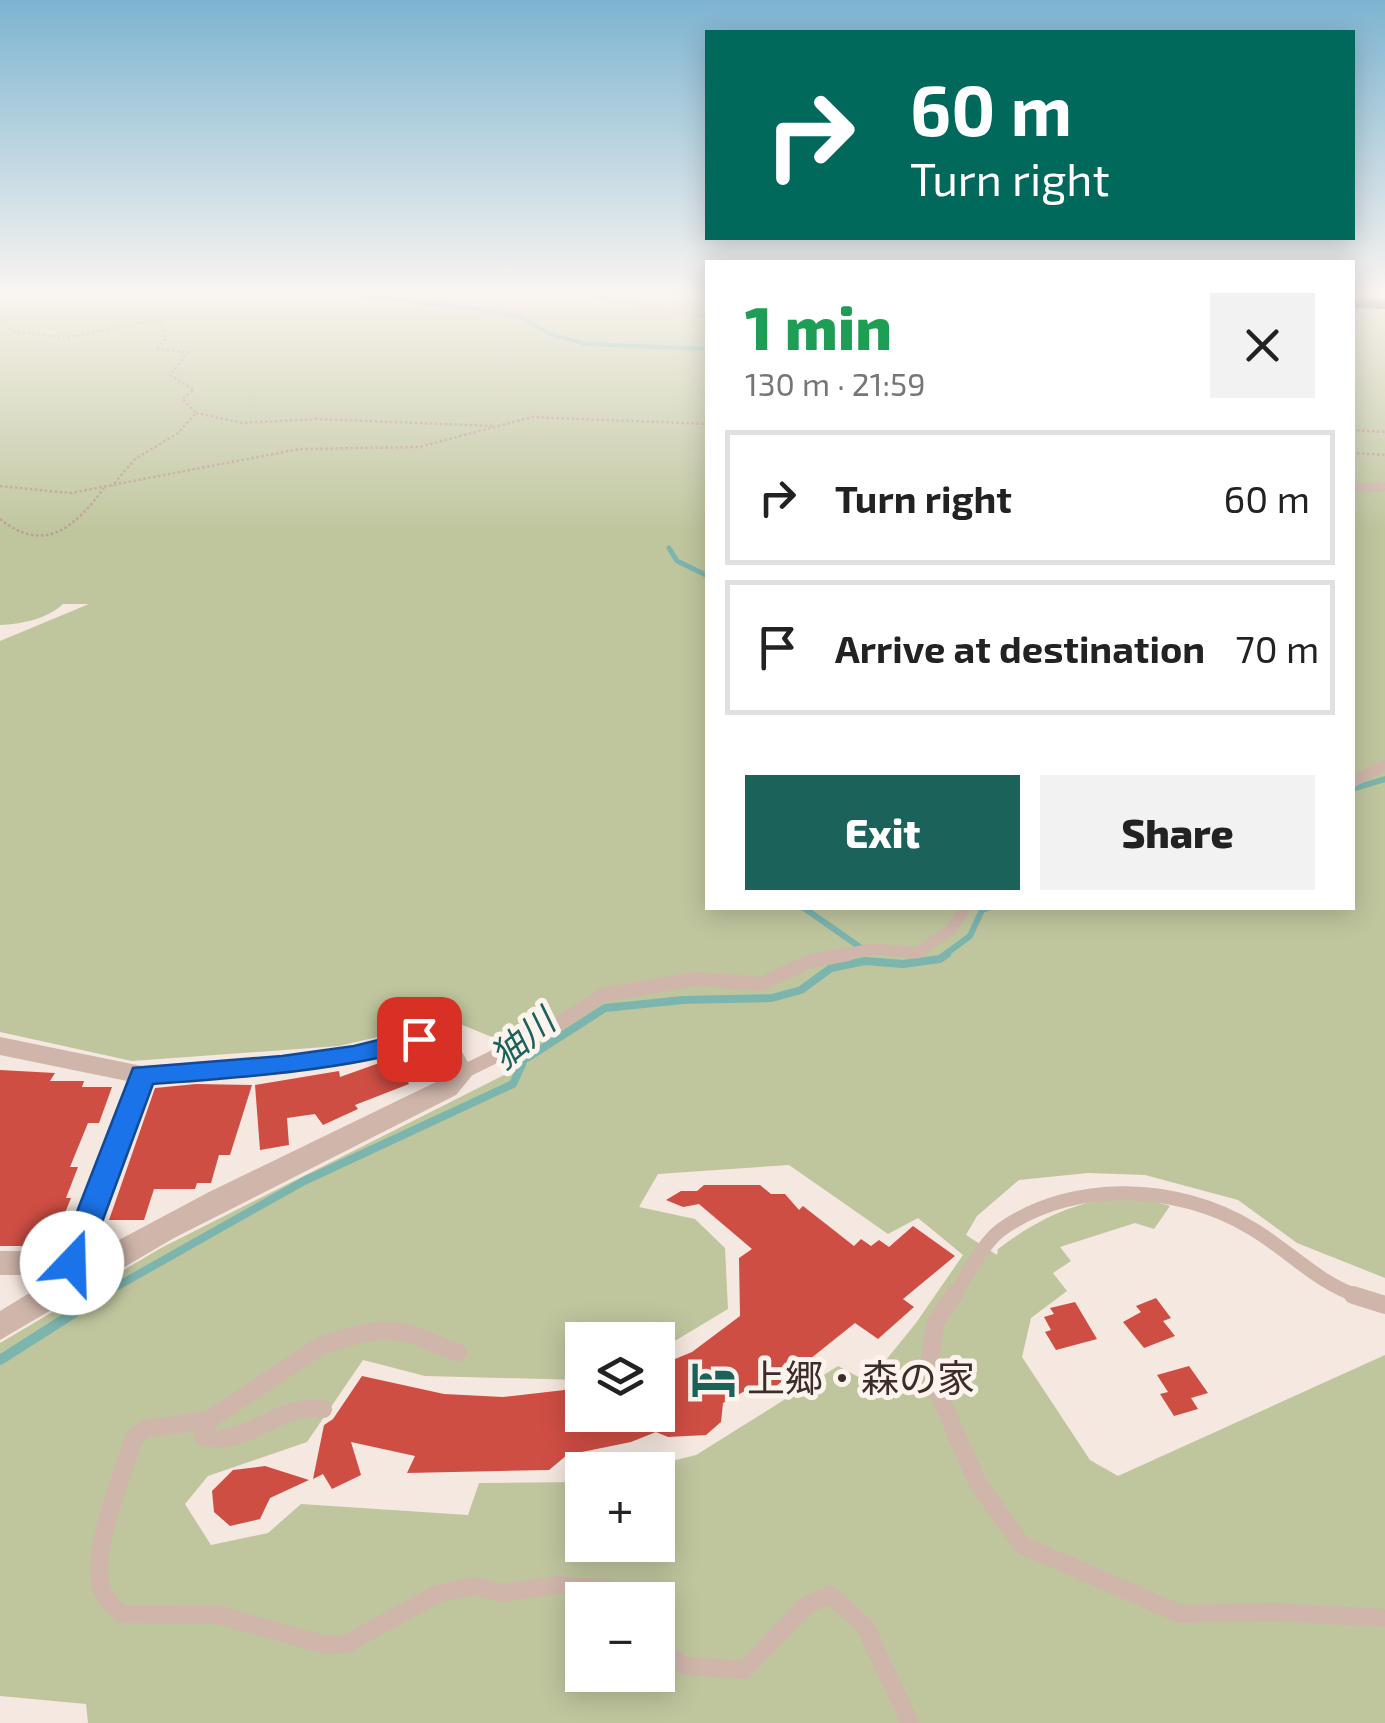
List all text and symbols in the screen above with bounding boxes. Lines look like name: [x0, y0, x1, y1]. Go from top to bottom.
text: 60 m: [910, 66, 1072, 150]
icon: right: [745, 70, 875, 200]
text: Turn right: [910, 151, 1110, 205]
text: 1 min: [745, 290, 892, 362]
button: close: [1210, 293, 1315, 398]
text: 130 m · 21:59: [745, 364, 926, 402]
icon: right: [750, 470, 805, 525]
text: Turn right: [835, 475, 1012, 521]
text: 60 m: [1224, 475, 1310, 521]
icon: arrive: [750, 620, 805, 675]
text: Arrive at destination: [835, 625, 1205, 671]
text: 70 m: [1235, 625, 1319, 671]
button: Exit: [745, 775, 1020, 890]
button: Share: [1040, 775, 1315, 890]
water label: 㹨川: [481, 996, 565, 1076]
pin: [377, 997, 462, 1082]
icon: arrive: [392, 1012, 447, 1067]
position arrow: [20, 1211, 124, 1315]
map controls: [565, 1322, 675, 1692]
button: layers: [565, 1322, 675, 1432]
place label: 上郷・森の家: [747, 1354, 975, 1400]
hotel icon: 上郷・森の家: [690, 1355, 738, 1403]
button: +: [565, 1452, 675, 1562]
button: −: [565, 1582, 675, 1692]

